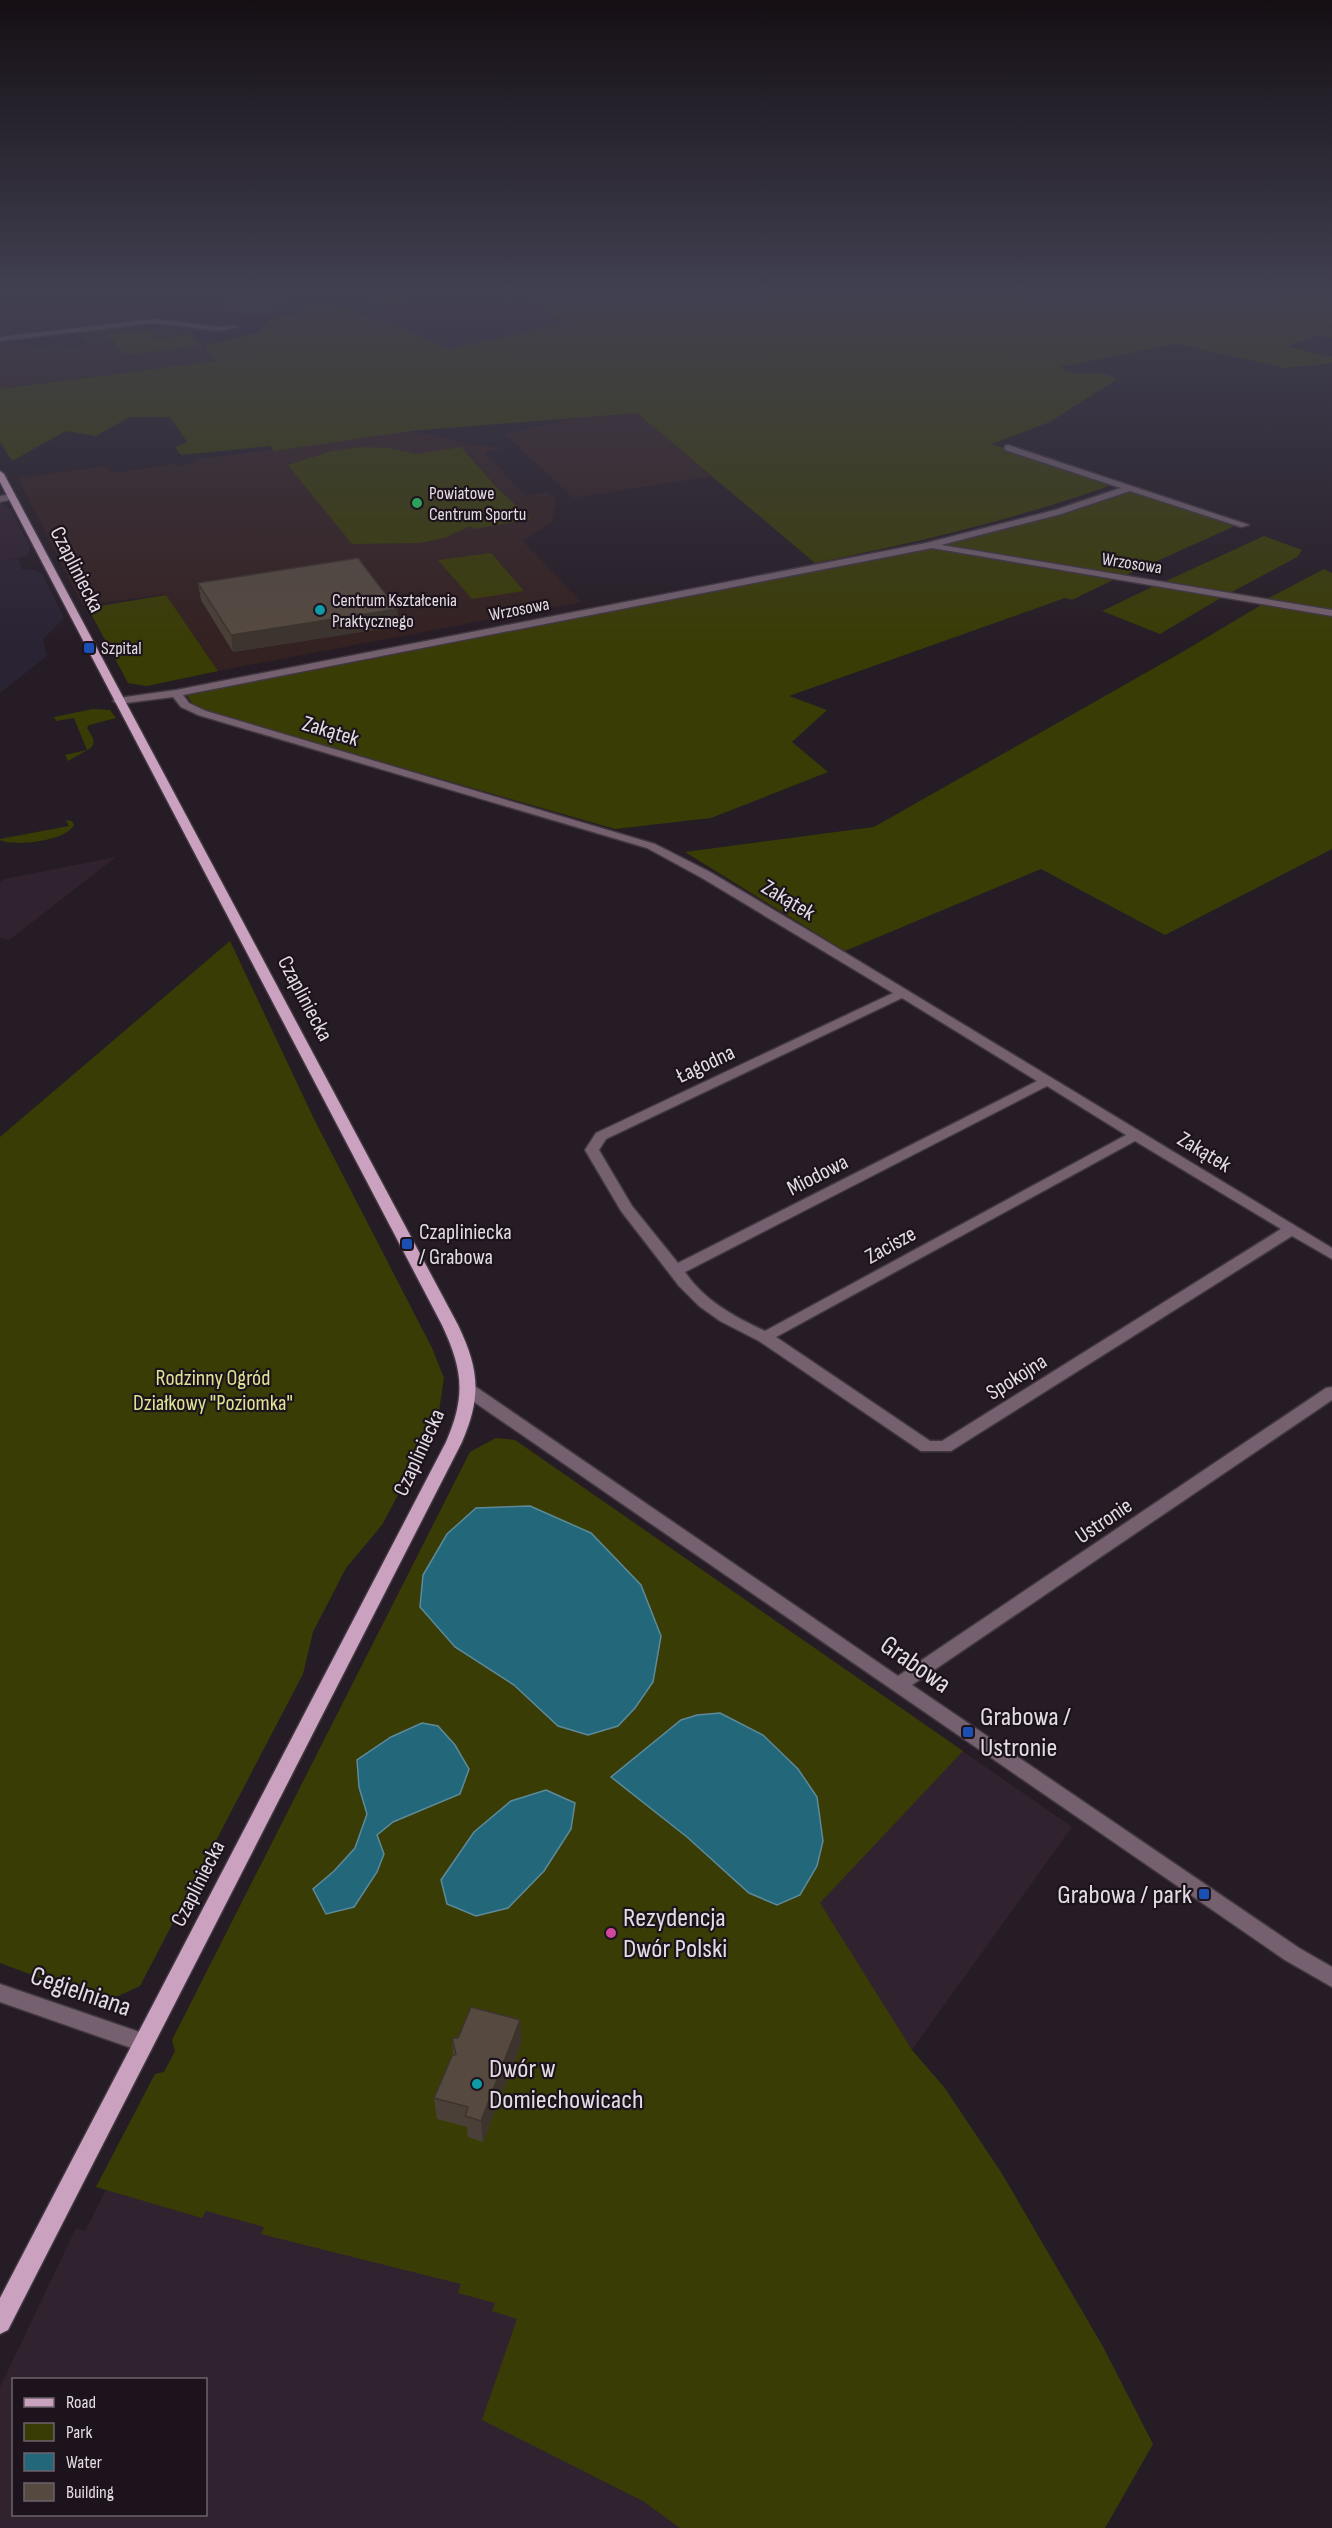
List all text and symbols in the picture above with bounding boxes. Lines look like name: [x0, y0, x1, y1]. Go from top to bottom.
place label: Powiatowe Centrum Sportu: [429, 483, 526, 525]
marker: Powiatowe Centrum Sportu: [410, 496, 424, 510]
street label: Czapliniecka: [44, 522, 110, 617]
street label: Wrzosowa: [1100, 548, 1164, 579]
place label: Centrum Kształcenia Praktycznego: [332, 590, 457, 632]
street label: Wrzosowa: [487, 593, 551, 626]
marker: Centrum Kształcenia Praktycznego: [313, 603, 327, 617]
place label: Szpital: [101, 638, 142, 659]
marker: Szpital: [82, 641, 96, 655]
street label: Zakątek: [299, 710, 363, 753]
street label: Zakątek: [756, 874, 821, 927]
street label: Czapliniecka: [271, 951, 338, 1046]
street label: Łagodna: [671, 1039, 739, 1090]
street label: Zakątek: [1172, 1126, 1237, 1179]
street label: Miodowa: [783, 1149, 853, 1202]
place label: Czapliniecka / Grabowa: [419, 1219, 512, 1271]
street label: Zacisze: [860, 1220, 921, 1270]
marker: Czapliniecka / Grabowa: [400, 1237, 414, 1251]
street label: Spokojna: [981, 1348, 1052, 1406]
park label: Rodzinny Ogród Działkowy "Poziomka": [133, 1365, 293, 1417]
street label: Czapliniecka: [388, 1405, 451, 1500]
street label: Ustronie: [1070, 1492, 1137, 1550]
street label: Grabowa: [874, 1629, 957, 1701]
place label: Grabowa / Ustronie: [980, 1701, 1071, 1764]
marker: Grabowa / Ustronie: [961, 1725, 975, 1739]
street label: Czapliniecka: [165, 1836, 231, 1931]
place label: Grabowa / park: [1057, 1879, 1193, 1911]
marker: Grabowa / park: [1197, 1887, 1211, 1901]
place label: Rezydencja Dwór Polski: [623, 1902, 727, 1965]
marker: Rezydencja Dwór Polski: [604, 1926, 618, 1940]
street label: Cegielniana: [26, 1960, 135, 2024]
place label: Dwór w Domiechowicach: [489, 2053, 644, 2116]
marker: Dwór w Domiechowicach: [470, 2077, 484, 2091]
legend: [12, 2378, 207, 2516]
text: Road: [66, 2392, 96, 2413]
text: Park: [66, 2422, 92, 2443]
text: Water: [66, 2452, 102, 2473]
text: Building: [66, 2482, 114, 2503]

